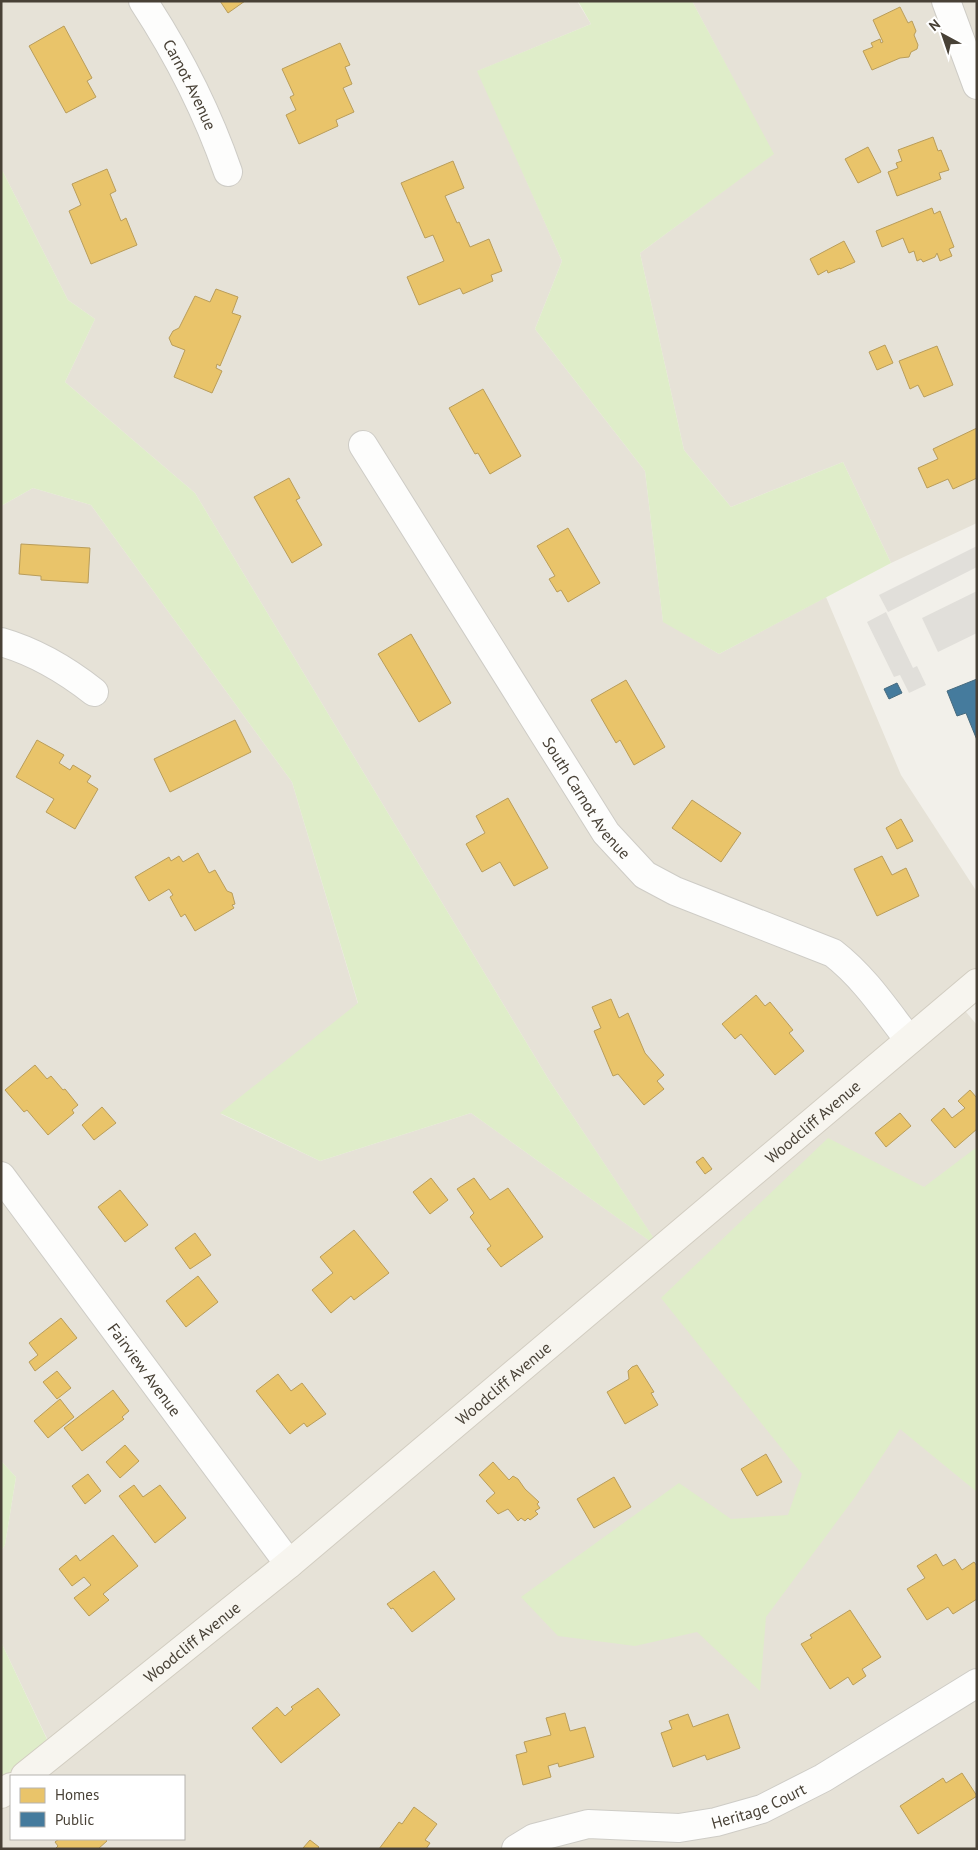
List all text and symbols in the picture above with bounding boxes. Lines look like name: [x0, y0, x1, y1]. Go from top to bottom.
north arrow: [918, 10, 968, 60]
text: N: [925, 15, 944, 35]
street label: Carnot Avenue: [159, 36, 221, 133]
street label: South Carnot Avenue: [538, 733, 635, 863]
street label: Woodcliff Avenue: [761, 1076, 864, 1168]
street label: Fairview Avenue: [103, 1319, 186, 1420]
street label: Woodcliff Avenue: [451, 1337, 555, 1429]
street label: Woodcliff Avenue: [139, 1597, 244, 1687]
legend: [10, 1775, 185, 1840]
street label: Heritage Court: [709, 1778, 810, 1833]
text: Homes: [55, 1785, 99, 1804]
text: Public: [55, 1810, 94, 1829]

